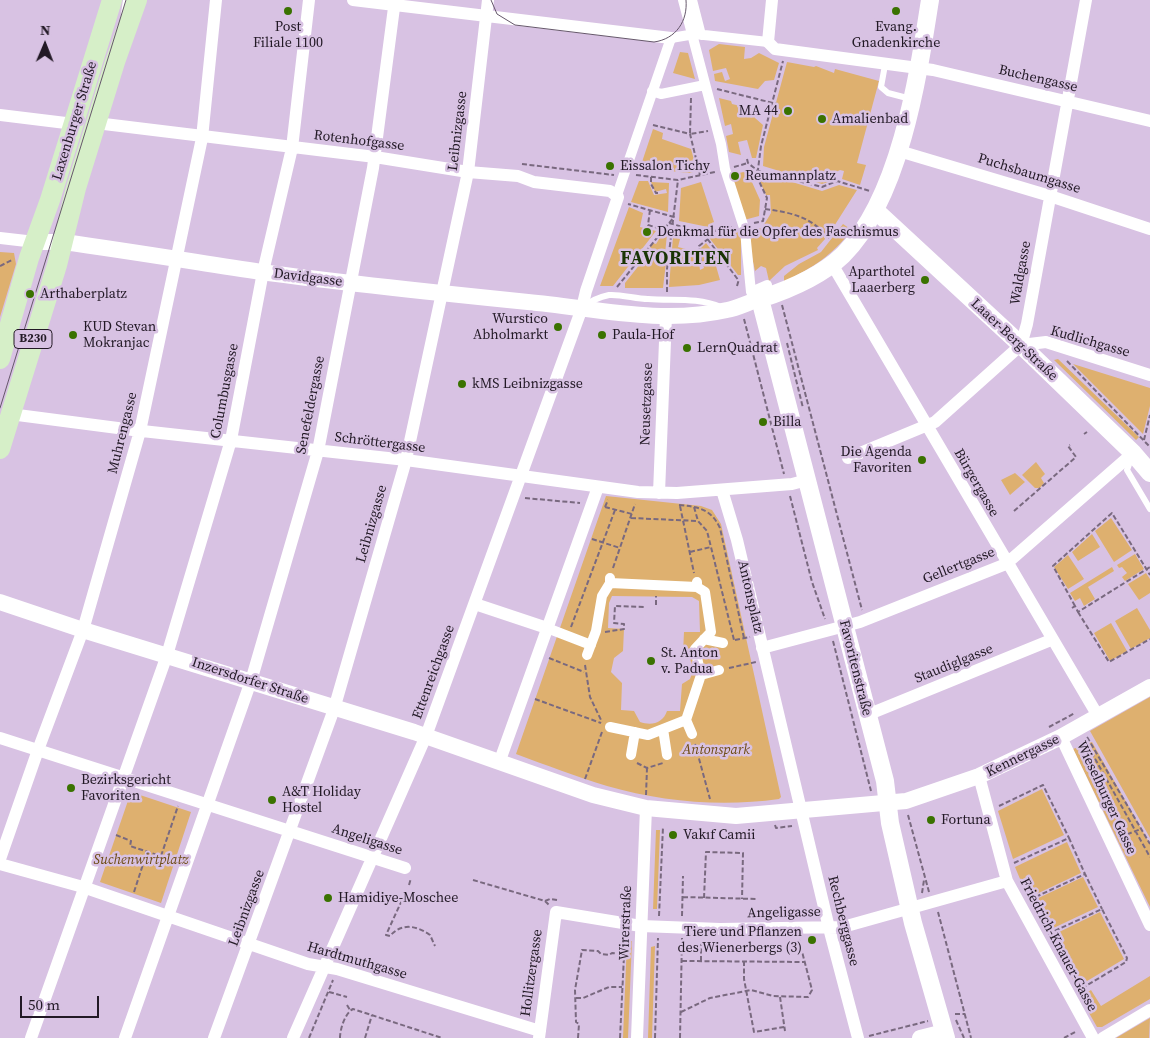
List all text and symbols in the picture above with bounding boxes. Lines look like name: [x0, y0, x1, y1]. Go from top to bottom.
marker: Post Filiale 1100: [282, 5, 294, 17]
marker: Evang. Gnadenkirche: [890, 5, 902, 17]
place label: Post Filiale 1100: [253, 19, 323, 52]
place label: Evang. Gnadenkirche: [852, 19, 940, 52]
north arrow: [20, 20, 70, 70]
text: N: [40, 20, 51, 40]
street label: Laxenburger Straße: [49, 60, 101, 182]
street label: Buchengasse: [997, 62, 1079, 96]
street label: Leibnizgasse: [445, 90, 471, 172]
place label: MA 44: [739, 103, 778, 119]
marker: MA 44: [782, 105, 794, 117]
place label: Amalienbad: [832, 111, 908, 127]
marker: Amalienbad: [816, 113, 828, 125]
street label: Rotenhofgasse: [313, 127, 405, 155]
street label: Puchsbaumgasse: [976, 150, 1082, 198]
place label: Eissalon Tichy: [620, 158, 710, 174]
marker: Eissalon Tichy: [604, 160, 616, 172]
place label: Reumannplatz: [745, 168, 836, 184]
marker: Reumannplatz: [729, 170, 741, 182]
place label: Denkmal für die Opfer des Faschismus: [657, 224, 898, 240]
marker: Denkmal für die Opfer des Faschismus: [641, 226, 653, 238]
street label: Waldgasse: [1007, 240, 1035, 306]
district label: FAVORITEN: [619, 248, 733, 270]
place label: Aparthotel Laaerberg: [848, 264, 915, 296]
street label: Davidgasse: [273, 265, 343, 291]
marker: Aparthotel Laaerberg: [919, 274, 931, 286]
place label: Arthaberplatz: [40, 286, 127, 302]
marker: Arthaberplatz: [24, 288, 36, 300]
street label: Laaer-Berg-Straße: [967, 295, 1061, 385]
place label: Wurstico Abholmarkt: [473, 311, 548, 344]
place label: KUD Stevan Mokranjac: [83, 319, 156, 352]
marker: Wurstico Abholmarkt: [552, 321, 564, 333]
street label: Kudlichgasse: [1048, 323, 1132, 361]
place label: Paula-Hof: [612, 327, 674, 343]
road number: B230: [14, 329, 52, 348]
marker: KUD Stevan Mokranjac: [67, 329, 79, 341]
marker: Paula-Hof: [596, 329, 608, 341]
place label: LernQuadrat: [697, 340, 777, 356]
street label: Columbusgasse: [208, 342, 242, 440]
marker: LernQuadrat: [681, 342, 693, 354]
street label: Senefeldergasse: [293, 354, 329, 456]
street label: Neusetzgasse: [637, 362, 657, 446]
place label: kMS Leibnizgasse: [472, 376, 583, 392]
marker: kMS Leibnizgasse: [456, 378, 468, 390]
street label: Muhrengasse: [105, 390, 141, 476]
place label: Billa: [773, 414, 801, 430]
marker: Billa: [757, 416, 769, 428]
street label: Schröttergasse: [334, 429, 426, 457]
place label: Die Agenda Favoriten: [841, 444, 912, 477]
street label: Bürgergasse: [950, 446, 1002, 520]
marker: Die Agenda Favoriten: [916, 454, 928, 466]
street label: Leibnizgasse: [353, 483, 391, 565]
street label: Gellertgasse: [921, 544, 997, 588]
street label: Antonsplatz: [733, 559, 767, 635]
street label: Favoritenstraße: [835, 618, 875, 718]
street label: Ettenreichgasse: [409, 623, 459, 721]
street label: Staudiglgasse: [912, 641, 996, 687]
place label: St. Anton v. Padua: [661, 645, 718, 678]
street label: Inzersdorfer Straße: [190, 654, 310, 708]
marker: St. Anton v. Padua: [645, 655, 657, 667]
street label: Kennergasse: [984, 731, 1062, 781]
street label: Wieselburger Gasse: [1072, 739, 1140, 857]
park label: Antonspark: [682, 742, 750, 758]
place label: Bezirksgericht Favoriten: [81, 772, 171, 804]
marker: Bezirksgericht Favoriten: [65, 782, 77, 794]
place label: A&T Holiday Hostel: [282, 784, 361, 816]
marker: A&T Holiday Hostel: [266, 794, 278, 806]
place label: Fortuna: [941, 812, 991, 828]
marker: Fortuna: [925, 814, 937, 826]
street label: Angeligasse: [329, 821, 405, 859]
place label: Vakıf Camii: [683, 827, 755, 843]
marker: Vakıf Camii: [667, 829, 679, 841]
park label: Suchenwirtplatz: [93, 852, 189, 868]
street label: Leibnizgasse: [225, 867, 269, 949]
street label: Rechberggasse: [824, 874, 862, 968]
street label: Friedrich-Knauer-Gasse: [1016, 875, 1100, 1015]
street label: Wirerstraße: [616, 885, 636, 961]
place label: Hamidiye-Moschee: [338, 890, 458, 906]
marker: Hamidiye-Moschee: [322, 892, 334, 904]
street label: Angeligasse: [747, 904, 821, 922]
place label: Tiere und Pflanzen des Wienerbergs (3): [678, 924, 802, 956]
street label: Hollitzergasse: [518, 928, 546, 1018]
marker: Tiere und Pflanzen des Wienerbergs (3): [806, 934, 818, 946]
street label: Hardtmuthgasse: [305, 939, 409, 983]
scale bar: [22, 986, 101, 1018]
text: 50 m: [28, 994, 60, 1015]

